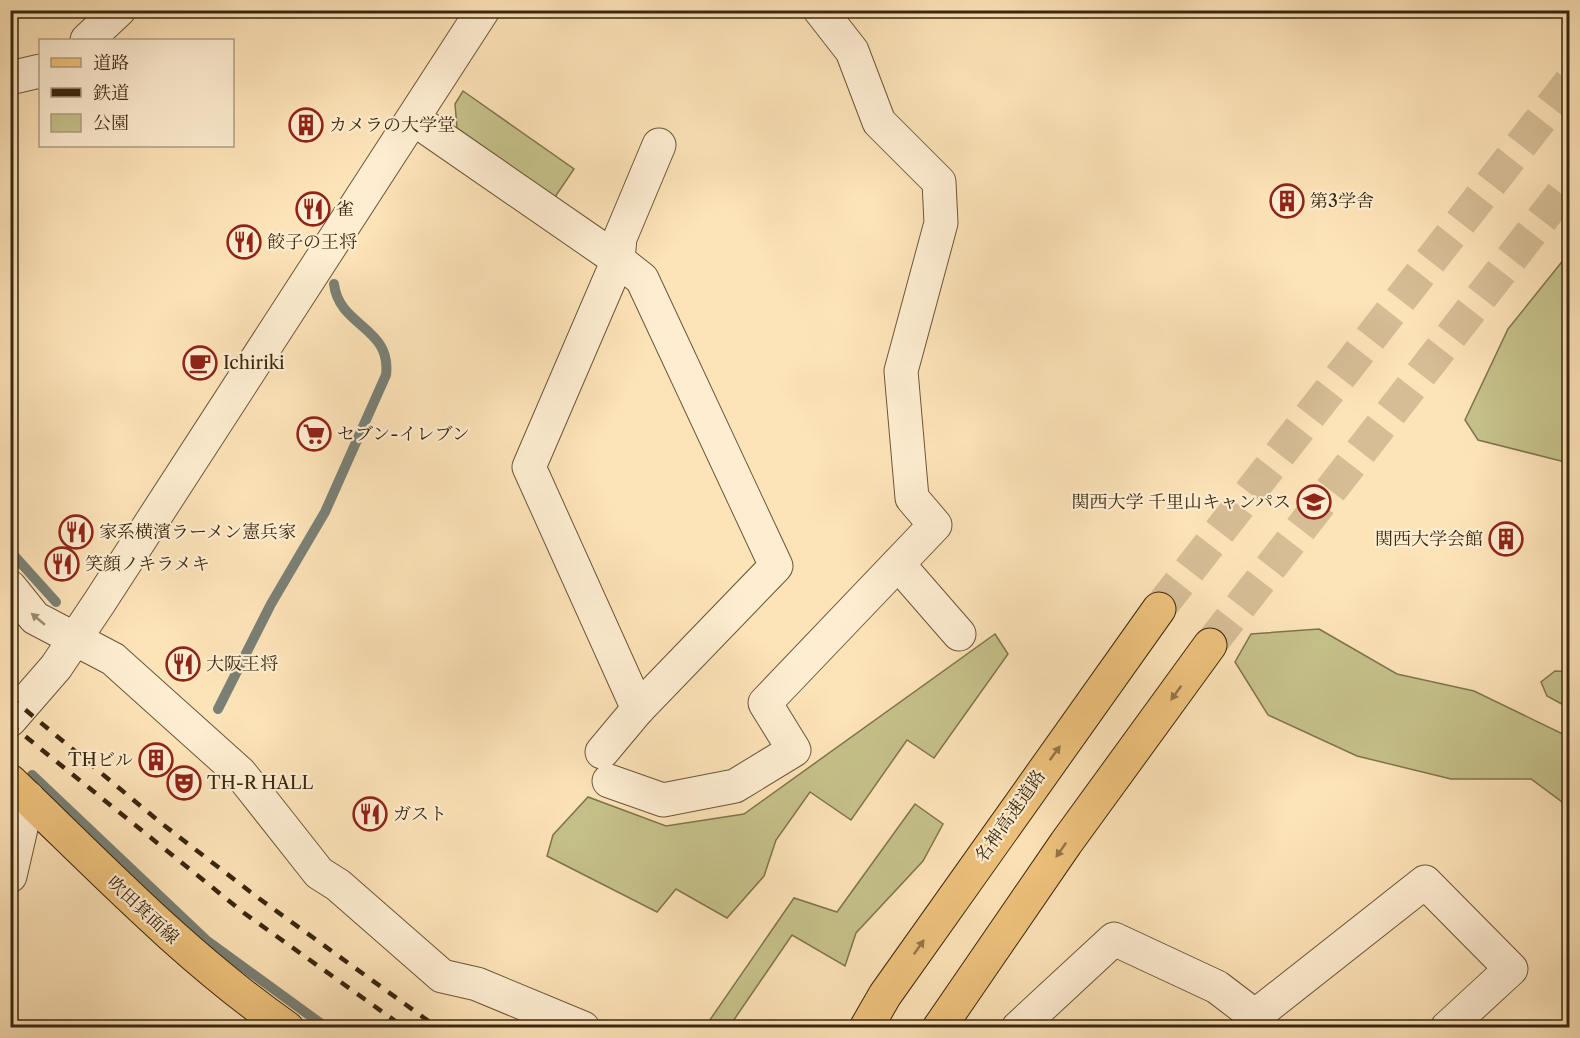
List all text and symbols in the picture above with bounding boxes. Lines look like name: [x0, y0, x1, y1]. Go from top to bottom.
legend: [39, 39, 234, 147]
text: 道路: [93, 52, 129, 74]
text: 鉄道: [93, 82, 129, 104]
building icon: カメラの大学堂: [288, 107, 324, 143]
text: 公園: [93, 112, 129, 134]
place label: カメラの大学堂: [329, 114, 455, 136]
building icon: 第3学舎: [1269, 183, 1305, 219]
place label: 第3学舎: [1310, 190, 1374, 212]
restaurant icon: 雀: [295, 191, 331, 227]
place label: 雀: [336, 198, 354, 220]
restaurant icon: 餃子の王将: [226, 224, 262, 260]
place label: 餃子の王将: [267, 231, 357, 253]
cafe icon: Ichiriki: [182, 345, 218, 381]
place label: Ichiriki: [223, 352, 285, 374]
supermarket icon: セブン-イレブン: [296, 416, 332, 452]
place label: セブン-イレブン: [337, 423, 470, 445]
school or university icon: 関西大学 千里山キャンパス: [1296, 484, 1332, 520]
place label: 関西大学 千里山キャンパス: [1071, 491, 1291, 513]
restaurant icon: 家系横濱ラーメン憲兵家: [58, 514, 94, 550]
place label: 家系横濱ラーメン憲兵家: [99, 521, 296, 543]
building icon: 関西大学会館: [1488, 521, 1524, 557]
place label: 関西大学会館: [1375, 528, 1483, 550]
restaurant icon: 笑顔ノキラメキ: [44, 546, 80, 582]
place label: 笑顔ノキラメキ: [85, 553, 210, 575]
one-way arrow: [30, 612, 46, 625]
restaurant icon: 大阪王将: [165, 646, 201, 682]
place label: 大阪王将: [206, 653, 278, 675]
one-way arrow: [1170, 684, 1182, 700]
building icon: THビル: [138, 742, 174, 778]
one-way arrow: [1049, 746, 1061, 762]
place label: THビル: [68, 749, 133, 771]
theatre icon: TH-R HALL: [166, 765, 202, 801]
street label: 名神高速道路: [970, 765, 1050, 867]
place label: TH-R HALL: [207, 772, 314, 794]
restaurant icon: ガスト: [352, 796, 388, 832]
place label: ガスト: [393, 803, 447, 825]
one-way arrow: [1055, 842, 1067, 858]
street label: 吹田箕面線: [103, 871, 183, 949]
one-way arrow: [913, 940, 925, 956]

